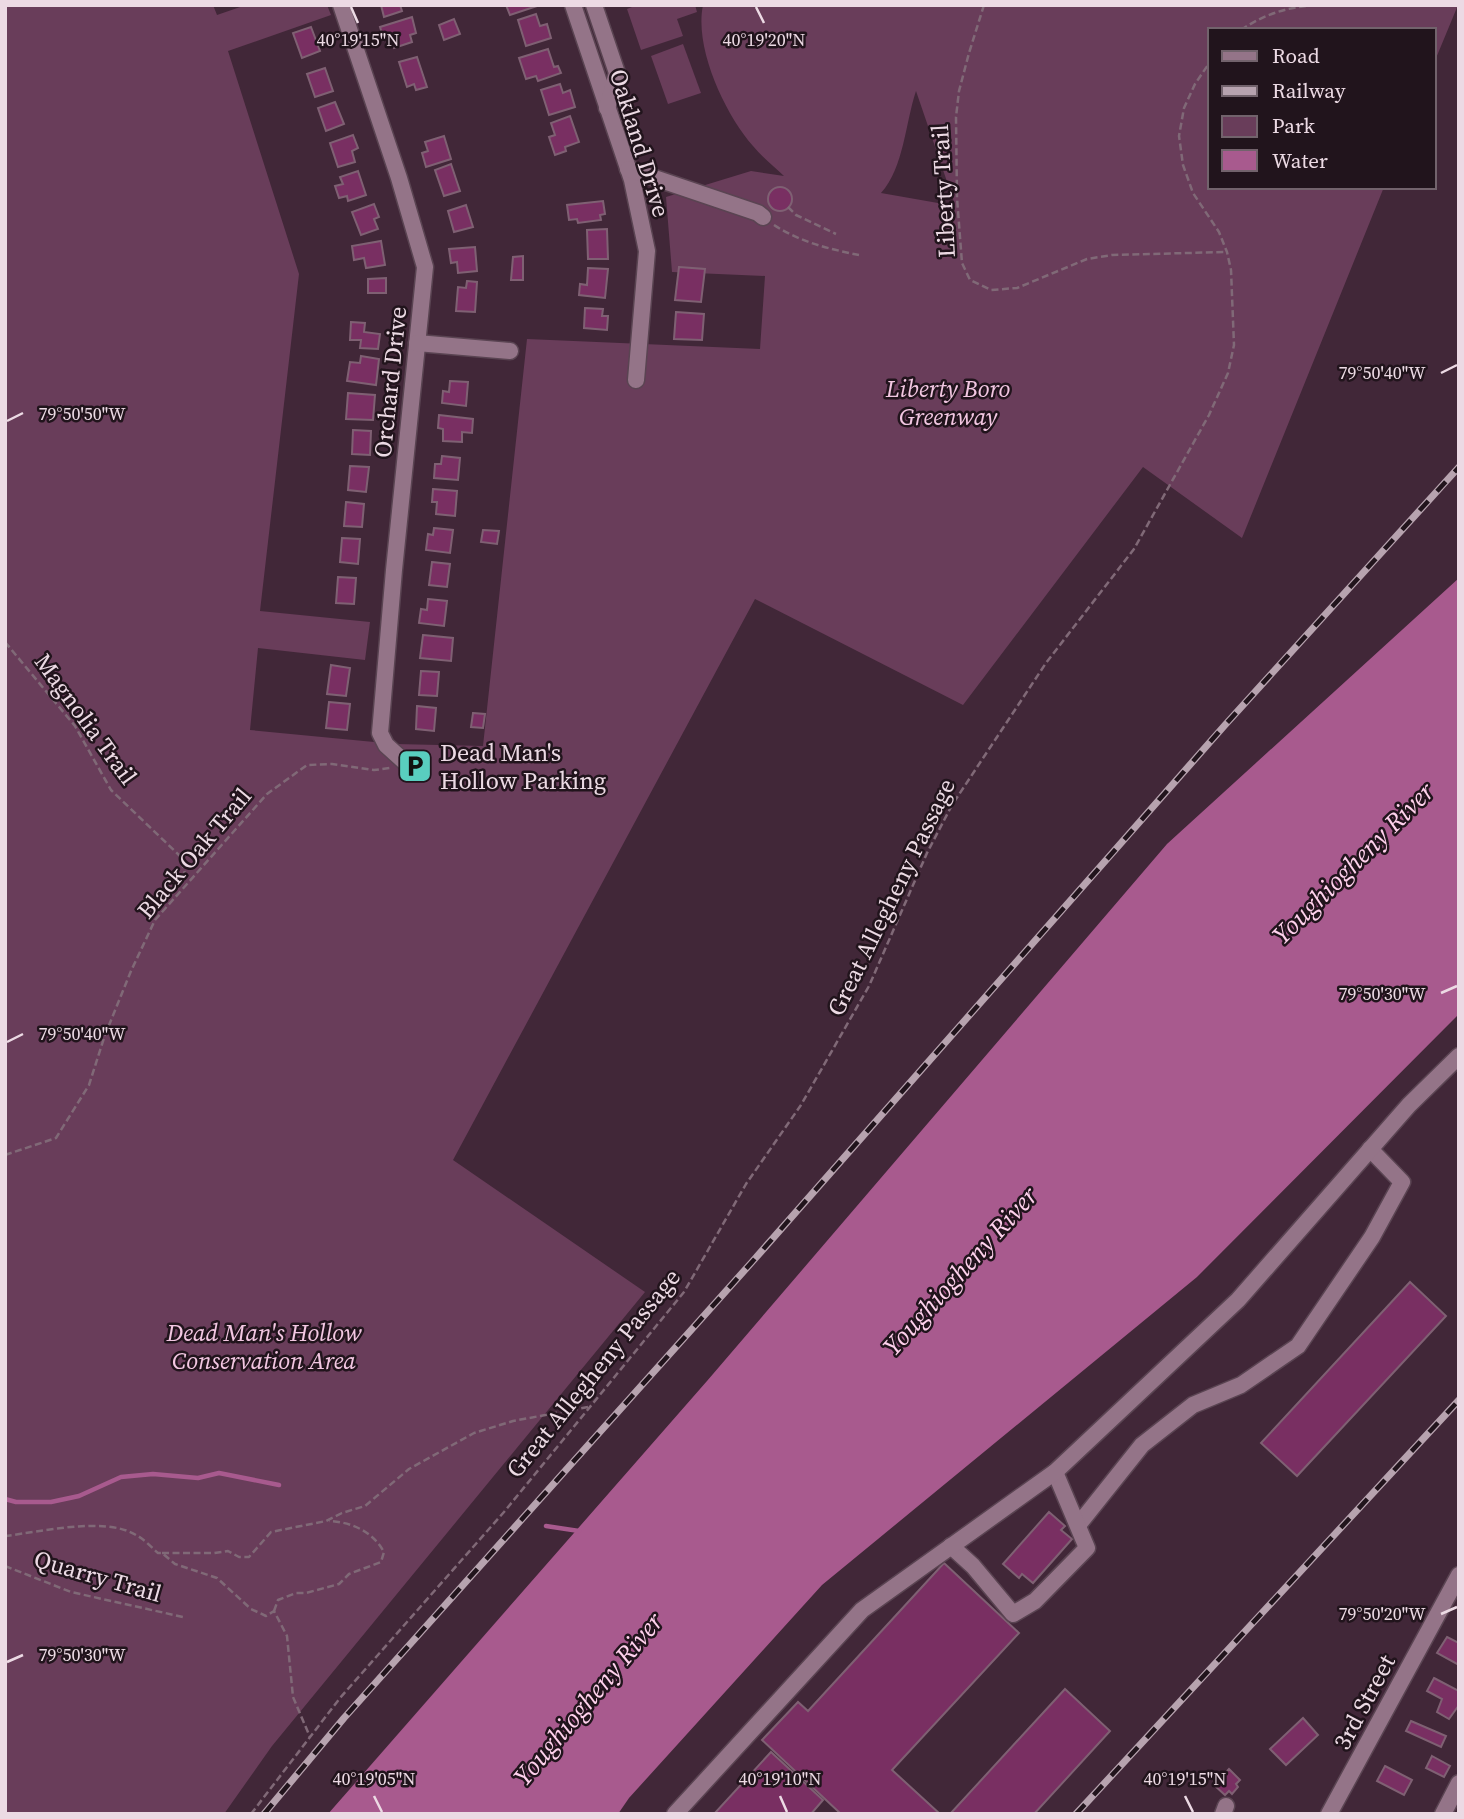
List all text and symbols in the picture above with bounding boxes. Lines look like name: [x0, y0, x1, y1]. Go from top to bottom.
text: 40°19'15"N: [317, 27, 399, 52]
text: 40°19'20"N: [723, 27, 805, 52]
legend: [1208, 28, 1436, 189]
text: Road: [1272, 41, 1320, 70]
street label: Oakland Drive: [602, 65, 678, 221]
text: Railway: [1272, 76, 1346, 105]
text: Park: [1272, 111, 1316, 140]
street label: Liberty Trail: [923, 123, 963, 259]
text: Water: [1272, 146, 1328, 175]
street label: Orchard Drive: [366, 305, 414, 459]
text: 79°50'40"W: [1339, 360, 1426, 385]
park label: Liberty Boro Greenway: [885, 372, 1010, 433]
text: 79°50'50"W: [39, 401, 126, 426]
street label: Magnolia Trail: [27, 647, 145, 791]
place label: Dead Man's Hollow Parking: [440, 736, 606, 797]
parking icon: Dead Man's Hollow Parking: [396, 747, 434, 785]
street label: Great Allegheny Passage: [819, 773, 963, 1021]
water label: Youghiogheny River: [1264, 774, 1442, 952]
street label: Black Oak Trail: [129, 780, 259, 926]
text: 79°50'30"W: [1339, 981, 1426, 1006]
text: 79°50'40"W: [39, 1021, 126, 1046]
water label: Youghiogheny River: [874, 1178, 1046, 1363]
street label: Great Allegheny Passage: [498, 1261, 688, 1485]
park label: Dead Man's Hollow Conservation Area: [165, 1316, 362, 1377]
street label: Quarry Trail: [30, 1542, 166, 1610]
text: 79°50'20"W: [1339, 1601, 1426, 1626]
water label: Youghiogheny River: [505, 1604, 672, 1793]
text: 79°50'30"W: [39, 1642, 126, 1667]
street label: 3rd Street: [1325, 1649, 1403, 1755]
text: 40°19'05"N: [333, 1766, 415, 1791]
text: 40°19'10"N: [739, 1766, 821, 1791]
text: 40°19'15"N: [1144, 1766, 1226, 1791]

